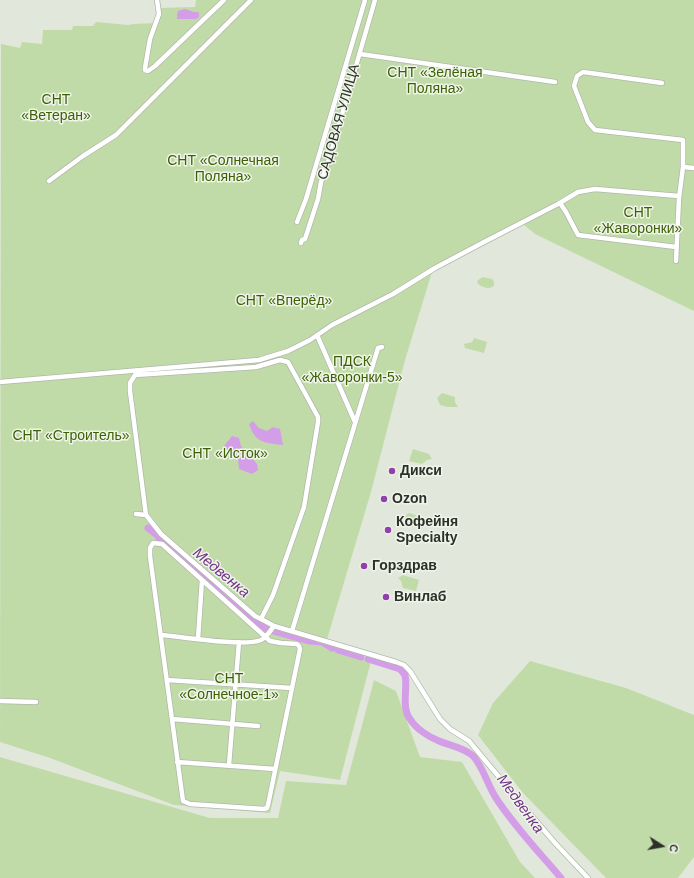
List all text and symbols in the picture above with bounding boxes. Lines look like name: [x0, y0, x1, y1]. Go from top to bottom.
street label: САДОВАЯ УЛИЦА: [314, 62, 364, 182]
park label: СНТ «Зелёная Поляна»: [387, 65, 483, 98]
park label: СНТ «Ветеран»: [21, 92, 91, 124]
park label: СНТ «Солнечная Поляна»: [167, 153, 279, 186]
park label: СНТ «Жаворонки»: [594, 205, 682, 238]
park label: СНТ «Вперёд»: [236, 293, 332, 309]
park label: ПДСК «Жаворонки-5»: [301, 354, 403, 386]
park label: СНТ «Строитель»: [12, 428, 130, 444]
park label: СНТ «Исток»: [182, 446, 268, 462]
place label: Дикси: [400, 463, 442, 479]
marker: Дикси: [387, 466, 397, 476]
place label: Ozon: [392, 491, 427, 507]
marker: Ozon: [379, 494, 389, 504]
place label: Кофейня Specialty: [396, 514, 458, 546]
marker: Кофейня Specialty: [383, 525, 393, 535]
water label: Медвенка: [189, 544, 253, 602]
place label: Горздрав: [372, 558, 437, 574]
marker: Горздрав: [359, 561, 369, 571]
place label: Винлаб: [394, 589, 446, 605]
marker: Винлаб: [381, 592, 391, 602]
park label: СНТ «Солнечное-1»: [179, 671, 279, 704]
water label: Медвенка: [493, 771, 547, 837]
north arrow: [642, 826, 682, 866]
text: С: [667, 843, 680, 853]

